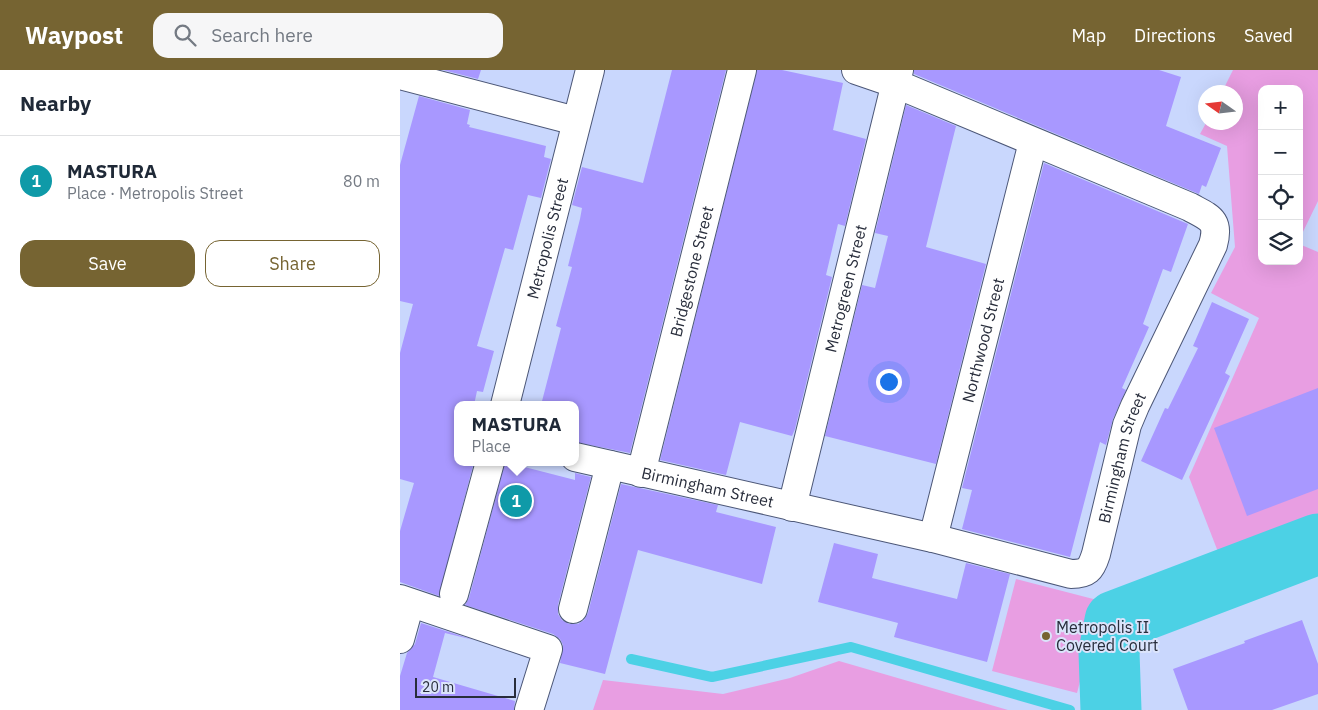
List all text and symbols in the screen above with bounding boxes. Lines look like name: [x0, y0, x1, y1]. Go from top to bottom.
search box: [153, 13, 503, 58]
text: Waypost: [25, 19, 123, 51]
icon: search: [171, 21, 199, 49]
text: Search here: [211, 23, 313, 47]
text: Map: [1071, 24, 1106, 47]
text: Directions: [1134, 24, 1216, 47]
text: Saved: [1244, 24, 1293, 47]
north arrow: [1198, 85, 1243, 130]
map controls: [1258, 85, 1303, 265]
button: +: [1258, 85, 1303, 130]
text: Nearby: [20, 89, 91, 117]
button: −: [1258, 130, 1303, 175]
text: MASTURA: [67, 159, 157, 183]
text: 1: [31, 171, 41, 191]
text: 80 m: [343, 171, 380, 191]
button: locate: [1258, 175, 1303, 220]
street label: Metropolis Street: [522, 176, 572, 301]
text: Place · Metropolis Street: [67, 183, 243, 203]
street label: Bridgestone Street: [666, 204, 718, 339]
button: layers: [1258, 220, 1303, 265]
street label: Metrogreen Street: [820, 223, 871, 354]
button: Save: [20, 240, 195, 287]
button: Share: [205, 240, 380, 287]
street label: Northwood Street: [958, 276, 1008, 405]
your location: [876, 369, 902, 395]
street label: Birmingham Street: [1094, 389, 1150, 525]
popup: [454, 401, 579, 466]
text: MASTURA: [471, 412, 562, 436]
text: Place: [471, 436, 511, 456]
street label: Birmingham Street: [640, 462, 776, 512]
pin: 1: [500, 482, 532, 520]
place label: Metropolis II Covered Court: [1056, 617, 1158, 655]
marker: Metropolis II Covered Court: [1040, 630, 1052, 642]
scale bar: [415, 675, 516, 698]
text: 20 m: [422, 678, 454, 696]

